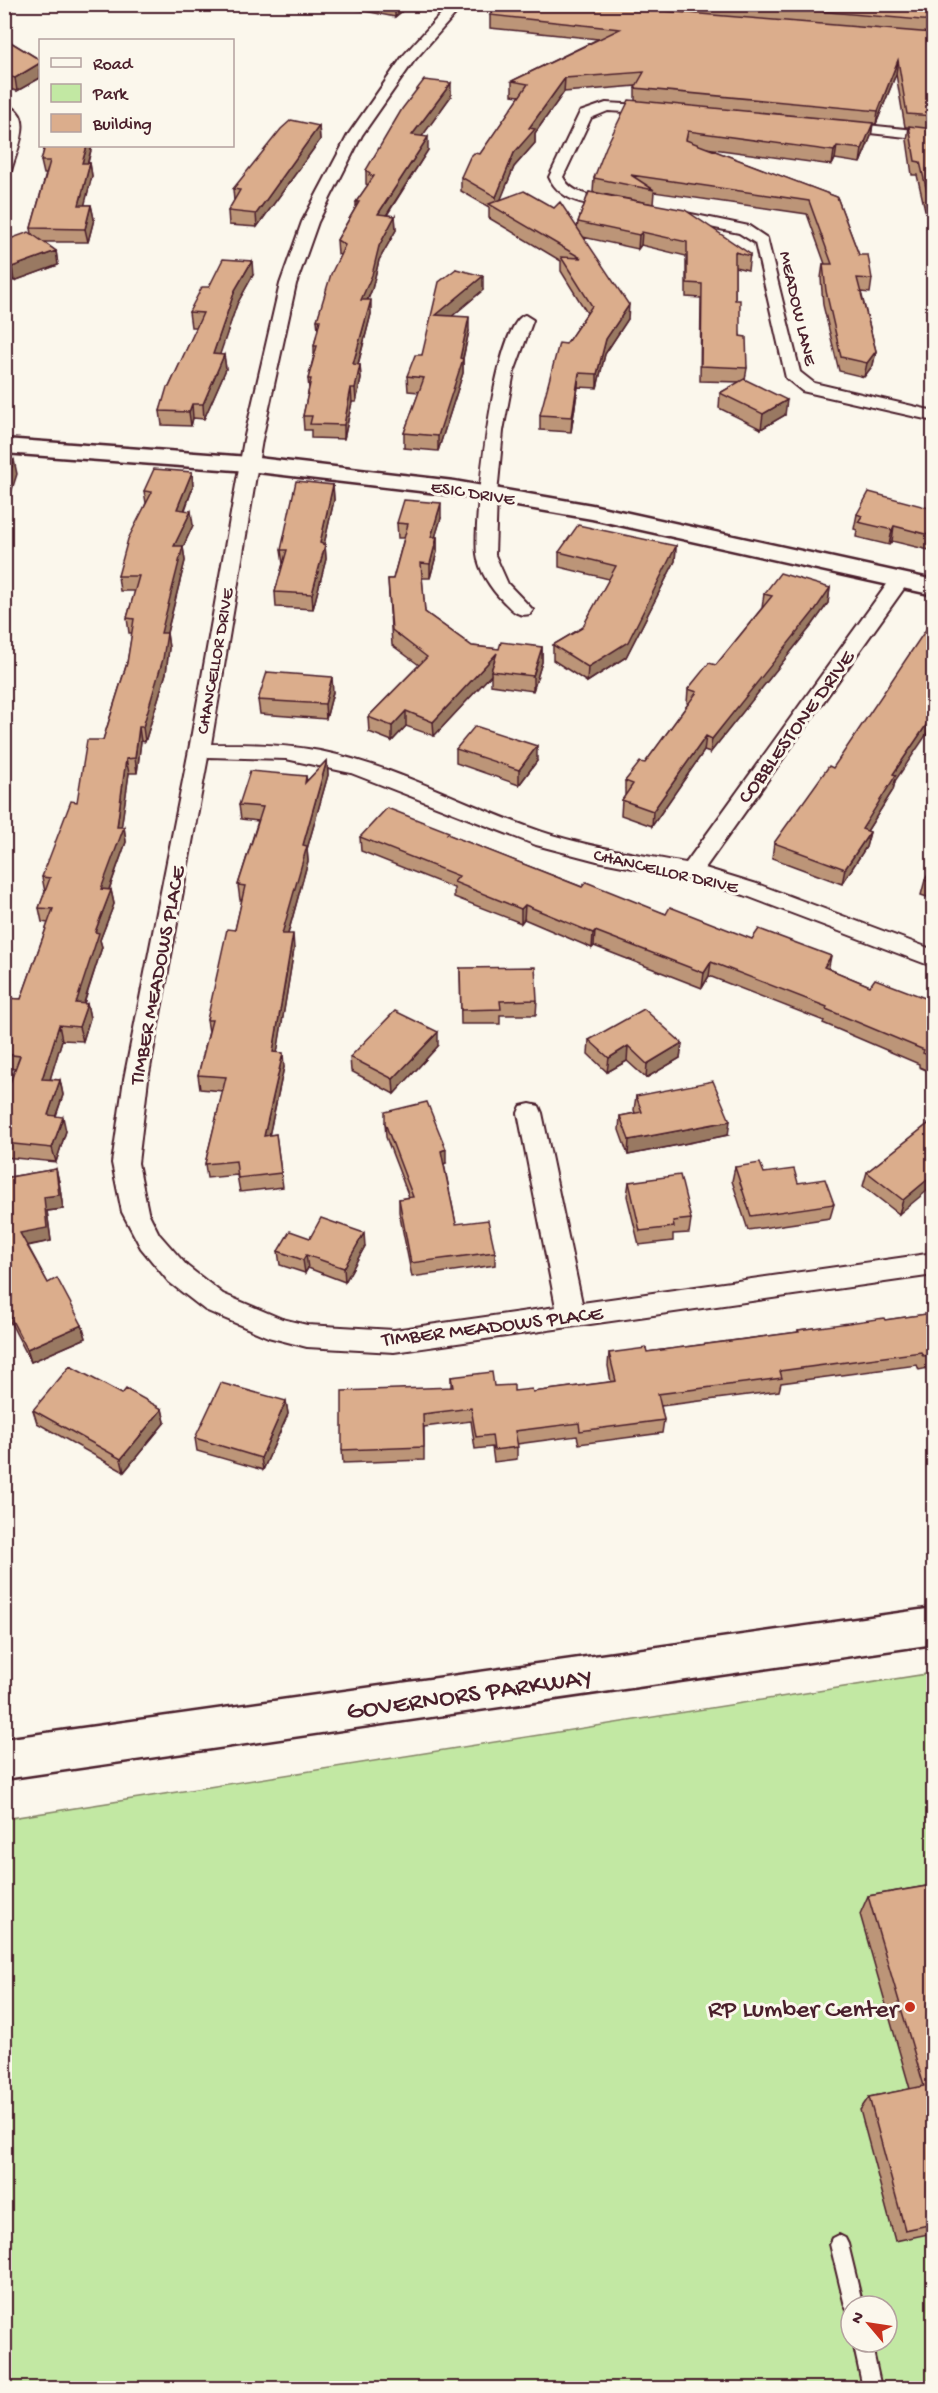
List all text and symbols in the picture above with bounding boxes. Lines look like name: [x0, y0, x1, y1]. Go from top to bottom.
legend: [39, 39, 234, 147]
text: Road: [93, 55, 134, 76]
text: Park: [92, 85, 129, 106]
text: Building: [92, 115, 152, 136]
street label: MEADOW LANE: [773, 249, 820, 369]
street label: ESIC DRIVE: [429, 477, 517, 512]
street label: CHANCELLOR DRIVE: [193, 586, 240, 736]
street label: COBBLESTONE DRIVE: [734, 646, 862, 809]
street label: CHANCELLOR DRIVE: [591, 846, 741, 899]
street label: TIMBER MEADOWS PLACE: [126, 863, 193, 1088]
street label: TIMBER MEADOWS PLACE: [379, 1302, 605, 1355]
street label: GOVERNORS PARKWAY: [345, 1664, 595, 1729]
place label: RP Lumber Center: [708, 1996, 901, 2027]
marker: RP Lumber Center: [903, 2000, 917, 2014]
north arrow: [839, 2294, 899, 2354]
text: N: [848, 2309, 870, 2328]

